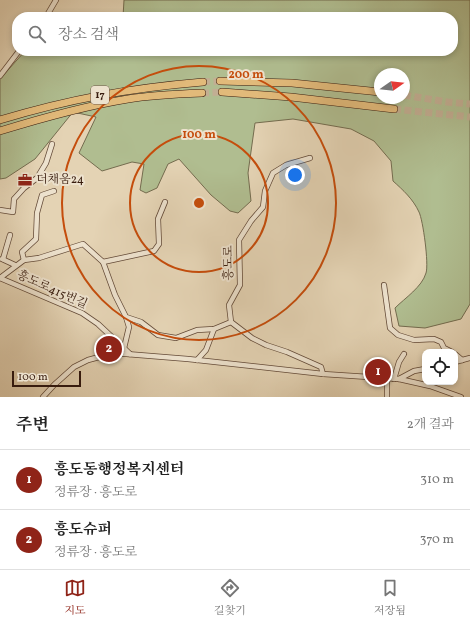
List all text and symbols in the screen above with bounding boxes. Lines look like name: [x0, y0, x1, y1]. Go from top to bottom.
search box: [12, 12, 458, 56]
icon: search: [26, 23, 48, 45]
text: 장소 검색: [58, 25, 119, 46]
text: 200 m: [228, 67, 264, 83]
north arrow: [374, 68, 410, 104]
road number: 17: [91, 86, 109, 104]
text: 100 m: [182, 127, 216, 143]
your location: [285, 165, 305, 185]
office icon: 더채움24: [17, 172, 33, 188]
place label: 더채움24: [36, 172, 84, 188]
centre of rings: [192, 196, 206, 210]
street label: 흥도로: [221, 245, 237, 280]
street label: 흥도로415번길: [14, 267, 90, 313]
pin: 2: [96, 334, 122, 364]
map controls: [422, 349, 458, 385]
button: locate: [422, 349, 458, 385]
pin: 1: [365, 357, 391, 387]
scale bar: [12, 369, 81, 388]
text: 100 m: [18, 370, 48, 385]
text: 주변: [16, 414, 49, 437]
text: 2개 결과: [407, 416, 454, 434]
text: 흥도동행정복지센터: [54, 460, 184, 481]
text: 1: [26, 471, 32, 489]
text: 310 m: [420, 471, 454, 489]
text: 정류장 · 흥도로: [54, 484, 137, 502]
text: 흥도슈퍼: [54, 520, 112, 541]
text: 2: [26, 531, 32, 549]
text: 370 m: [420, 531, 454, 549]
text: 정류장 · 흥도로: [54, 544, 137, 562]
tab: 지도: [64, 577, 86, 619]
tab: 길찾기: [214, 577, 246, 619]
tab: 저장됨: [374, 577, 406, 619]

